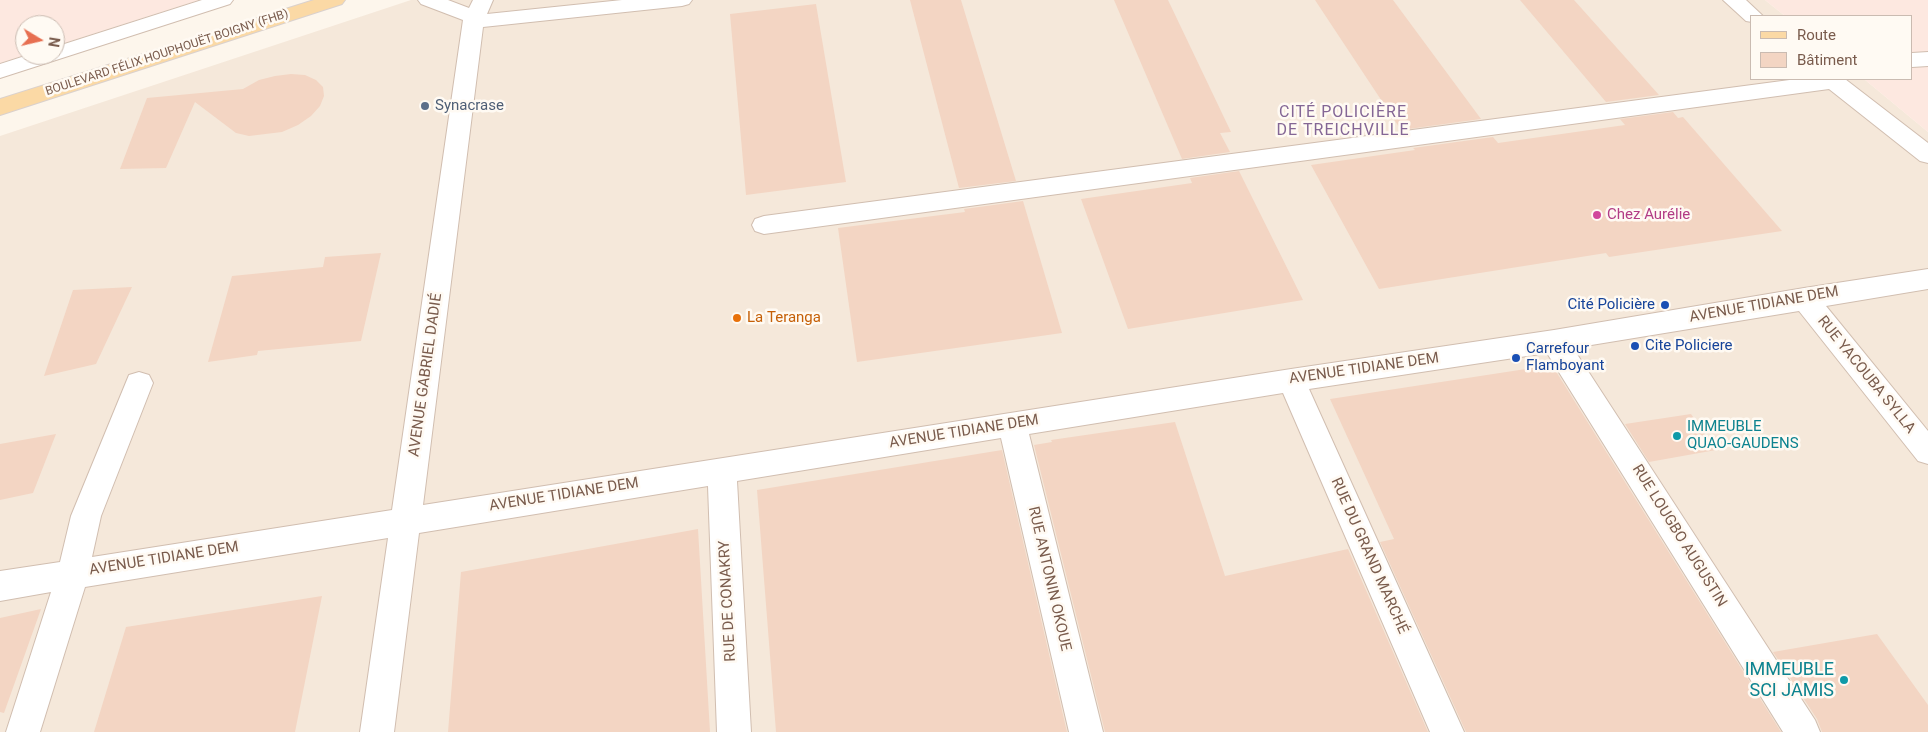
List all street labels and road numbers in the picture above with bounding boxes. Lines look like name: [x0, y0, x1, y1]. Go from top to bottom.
street label: BOULEVARD FÉLIX HOUPHOUËT BOIGNY (FHB): [44, 7, 290, 99]
street label: AVENUE TIDIANE DEM: [1688, 283, 1840, 327]
street label: AVENUE GABRIEL DADIÉ: [406, 292, 446, 458]
street label: RUE YACOUBA SYLLA: [1813, 313, 1919, 437]
street label: AVENUE TIDIANE DEM: [1288, 350, 1440, 388]
street label: AVENUE TIDIANE DEM: [888, 411, 1040, 453]
street label: RUE LOUGBO AUGUSTIN: [1628, 462, 1730, 610]
street label: AVENUE TIDIANE DEM: [488, 474, 640, 516]
street label: RUE DU GRAND MARCHÉ: [1326, 475, 1412, 637]
street label: RUE ANTONIN OKOUE: [1024, 505, 1074, 653]
street label: AVENUE TIDIANE DEM: [88, 538, 240, 580]
street label: RUE DE CONAKRY: [716, 540, 740, 662]

